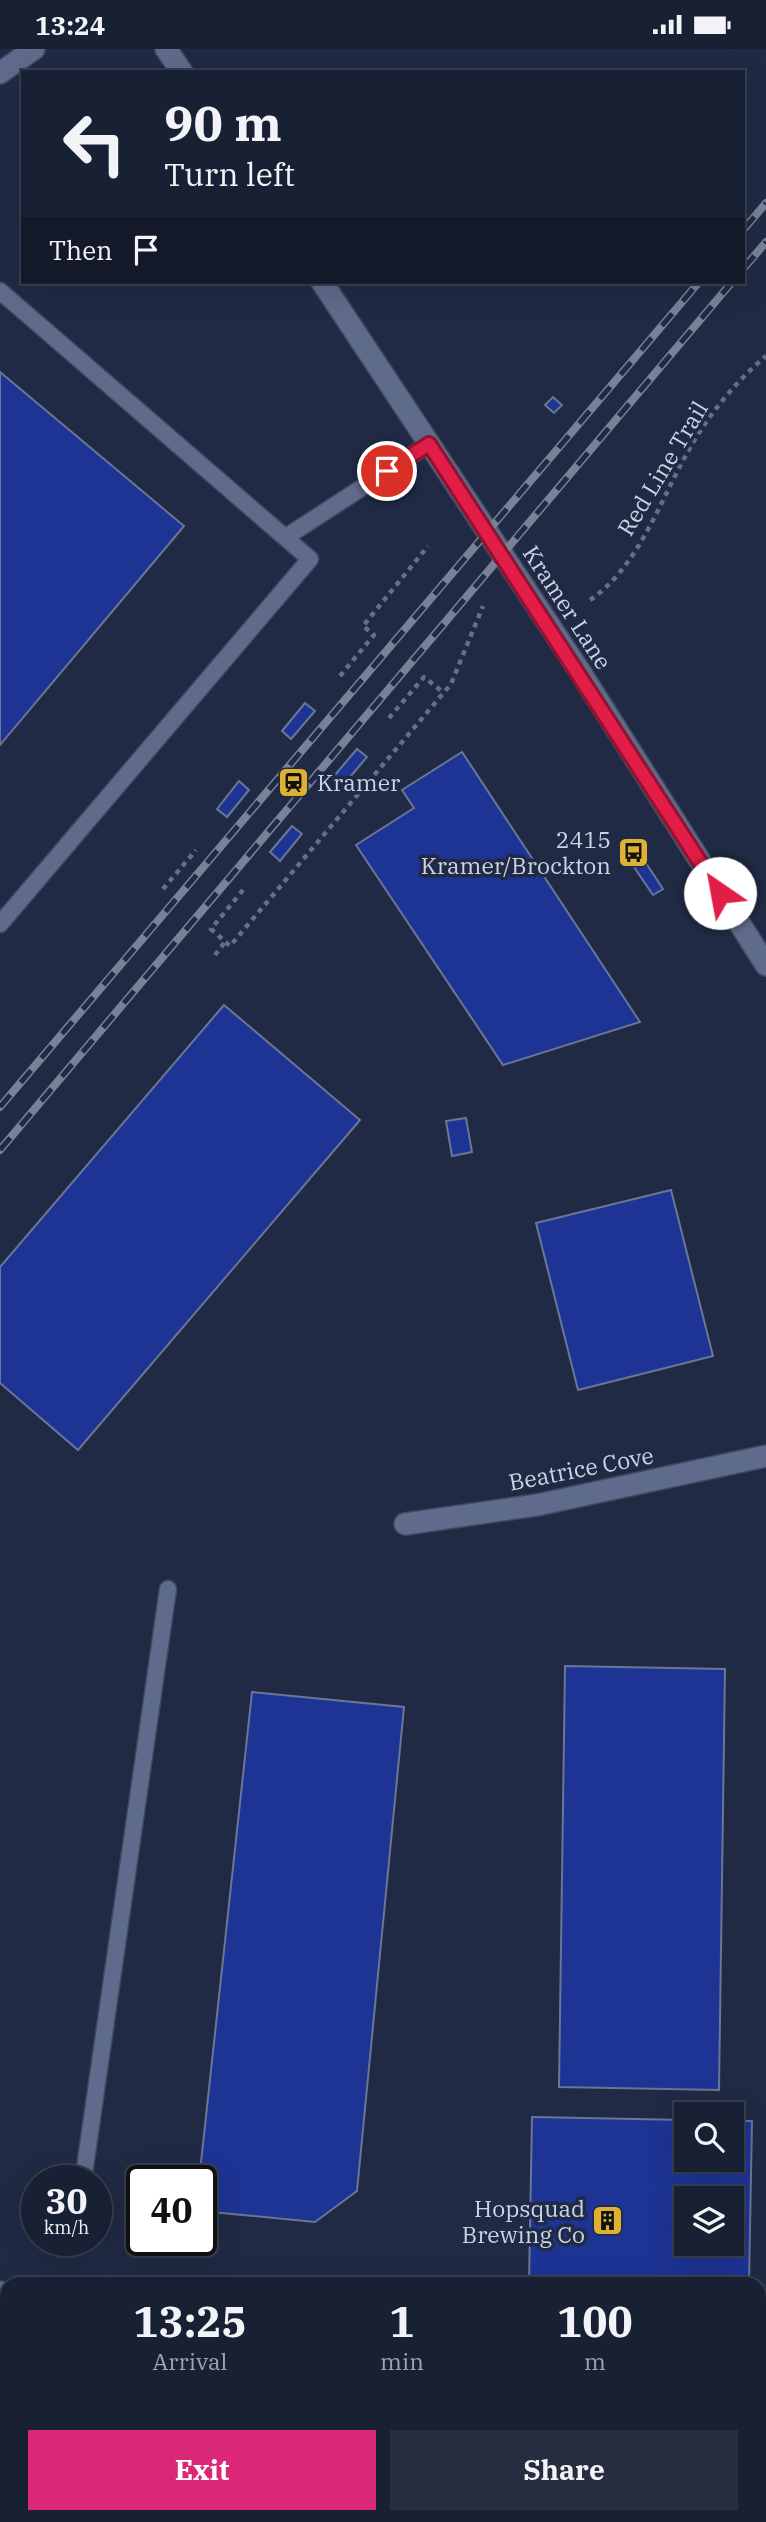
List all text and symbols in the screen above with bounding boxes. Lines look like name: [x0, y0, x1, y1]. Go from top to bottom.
text: 13:24: [35, 8, 105, 42]
text: 90 m: [164, 91, 282, 154]
icon: left: [49, 98, 140, 189]
text: Turn left: [164, 153, 295, 195]
icon: arrive: [127, 231, 165, 269]
text: Then: [49, 233, 113, 267]
street label: Red Line Trail: [610, 395, 714, 541]
pin: [357, 441, 417, 501]
icon: arrive: [368, 452, 406, 490]
street label: Kramer Lane: [517, 539, 619, 675]
station icon: Kramer: [277, 765, 311, 799]
place label: Kramer: [317, 767, 400, 797]
place label: 2415 Kramer/Brockton: [421, 824, 611, 880]
bus stop icon: 2415 Kramer/Brockton: [617, 835, 651, 869]
position arrow: [683, 856, 757, 930]
street label: Beatrice Cove: [506, 1439, 656, 1497]
map controls: [674, 2102, 744, 2256]
button: search: [674, 2102, 744, 2172]
speed limit sign: 40: [126, 2165, 217, 2256]
text: 30: [45, 2178, 88, 2224]
button: layers: [674, 2186, 744, 2256]
place label: Hopsquad Brewing Co: [462, 2193, 585, 2249]
building icon: Hopsquad Brewing Co: [591, 2204, 625, 2238]
text: km/h: [44, 2216, 89, 2239]
text: 13:25: [133, 2294, 247, 2349]
text: 1: [389, 2294, 415, 2349]
text: 100: [557, 2294, 633, 2349]
text: Arrival: [153, 2346, 227, 2376]
text: min: [380, 2346, 424, 2376]
text: m: [584, 2346, 606, 2376]
button: Exit: [28, 2430, 376, 2510]
button: Share: [390, 2430, 738, 2510]

